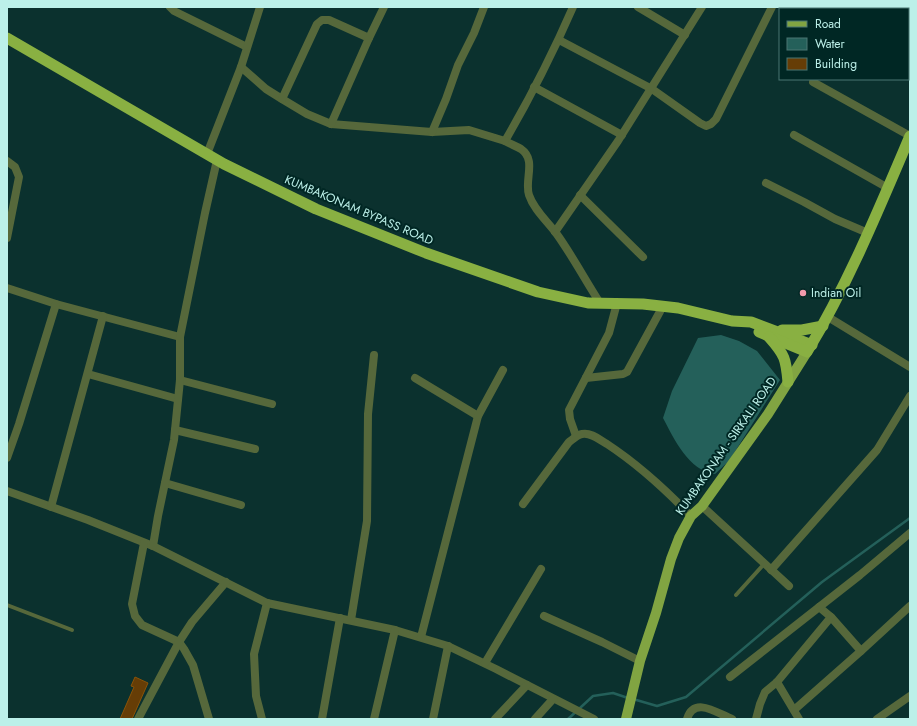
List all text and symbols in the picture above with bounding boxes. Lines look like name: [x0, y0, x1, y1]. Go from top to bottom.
legend: [779, 8, 909, 80]
text: Road: [815, 15, 841, 33]
text: Water: [815, 35, 846, 53]
text: Building: [815, 55, 857, 73]
street label: KUMBAKONAM BYPASS ROAD: [282, 170, 436, 250]
place label: Indian Oil: [811, 284, 861, 302]
marker: Indian Oil: [798, 288, 808, 298]
street label: KUMBAKONAM - SIRKALI ROAD: [671, 373, 781, 519]

